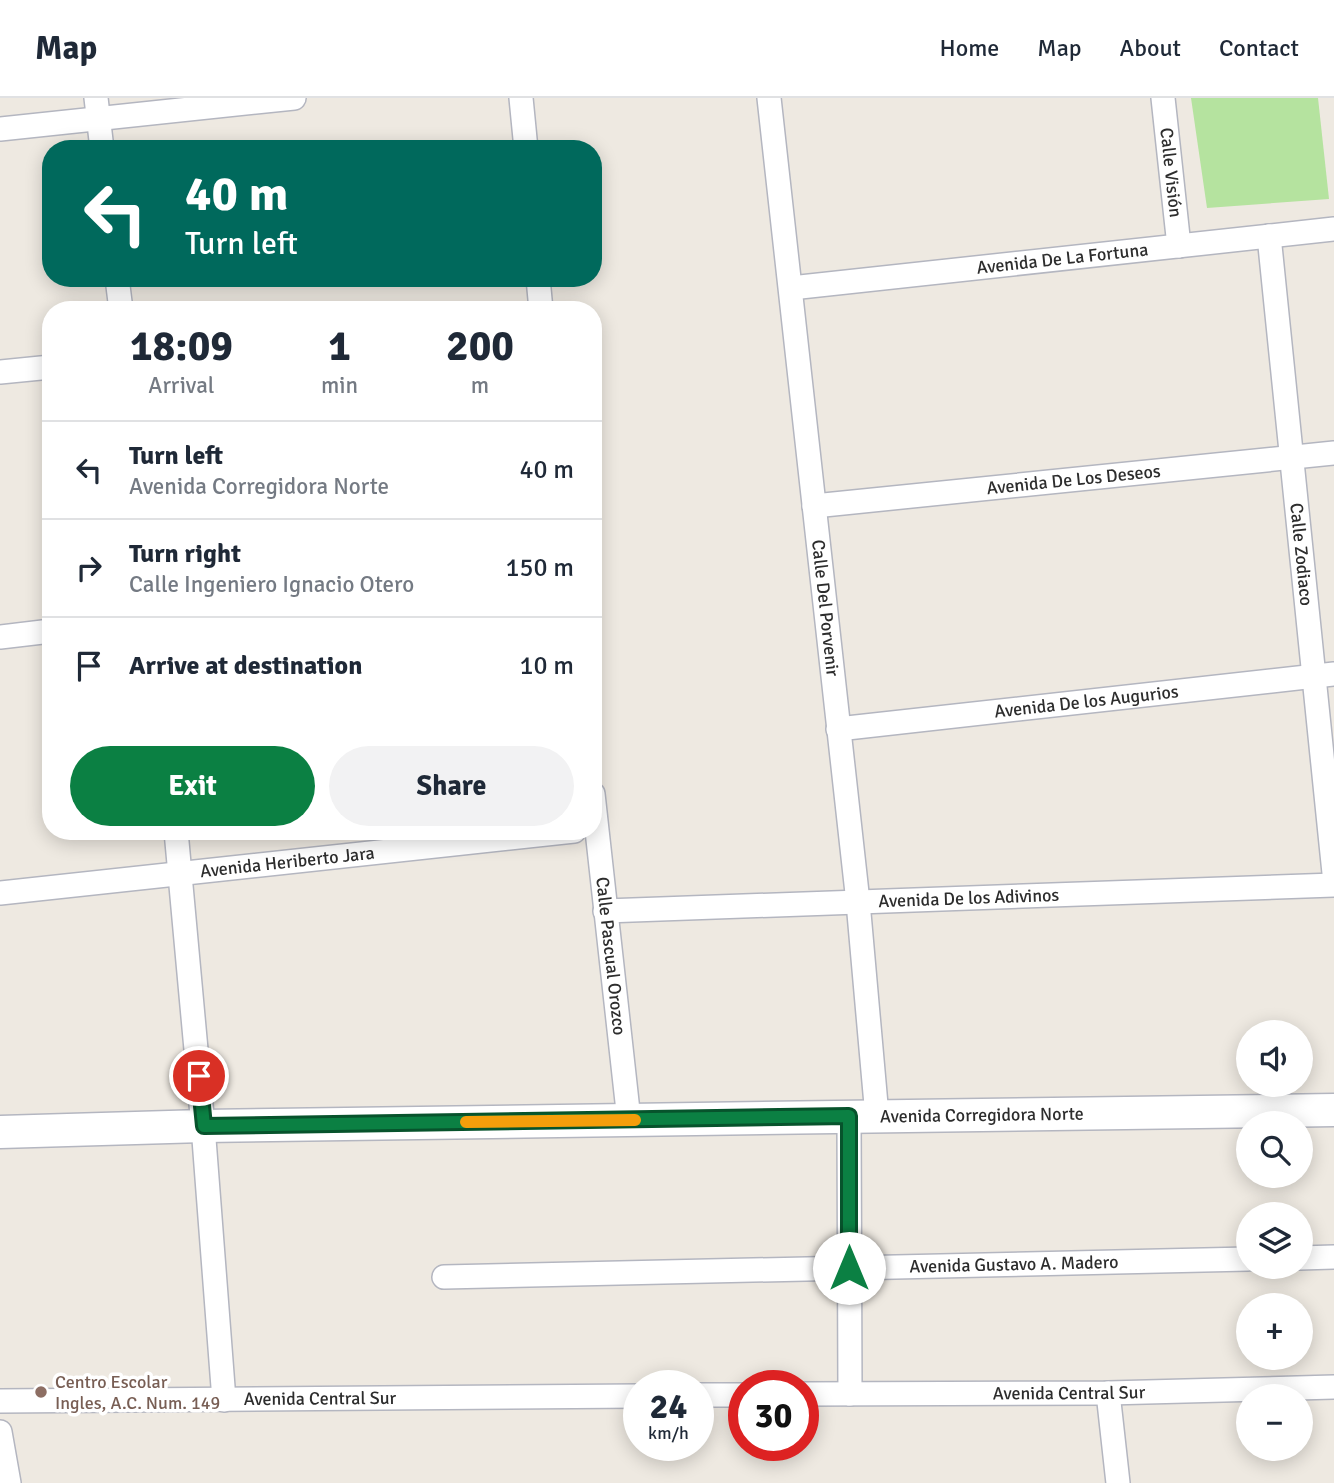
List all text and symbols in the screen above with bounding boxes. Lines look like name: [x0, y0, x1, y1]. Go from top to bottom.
text: Map: [35, 28, 97, 69]
text: Home: [939, 33, 999, 63]
text: Map: [1037, 33, 1082, 63]
text: About: [1120, 33, 1181, 63]
text: Contact: [1219, 33, 1299, 63]
street label: Calle Visión: [1155, 126, 1187, 219]
text: 40 m: [185, 164, 288, 224]
icon: left: [70, 168, 161, 259]
text: Turn left: [185, 224, 298, 263]
street label: Avenida De La Fortuna: [975, 238, 1149, 279]
text: 18:09: [130, 321, 233, 372]
text: 1: [328, 321, 351, 372]
text: 200: [446, 321, 514, 372]
text: Arrival: [148, 371, 215, 400]
text: min: [321, 371, 358, 400]
text: m: [471, 371, 489, 400]
text: Turn left: [129, 440, 223, 472]
icon: left: [70, 451, 108, 489]
text: 40 m: [519, 454, 574, 486]
street label: Avenida De Los Deseos: [986, 460, 1162, 499]
text: Avenida Corregidora Norte: [129, 472, 389, 501]
street label: Calle Zodiaco: [1285, 502, 1318, 607]
text: Turn right: [129, 538, 241, 570]
street label: Calle Del Porvenir: [807, 538, 844, 678]
icon: right: [70, 549, 108, 587]
text: 150 m: [505, 552, 574, 584]
text: Calle Ingeniero Ignacio Otero: [129, 570, 414, 599]
icon: arrive: [70, 647, 108, 685]
text: Arrive at destination: [129, 650, 362, 682]
text: 10 m: [519, 650, 574, 682]
street label: Avenida De los Augurios: [993, 680, 1180, 723]
button: Exit: [70, 746, 315, 826]
button: Share: [329, 746, 574, 826]
street label: Avenida Heriberto Jara: [199, 842, 376, 882]
street label: Calle Pascual Orozco: [591, 876, 631, 1036]
street label: Avenida De los Adivinos: [878, 884, 1060, 912]
map controls: [1236, 1020, 1313, 1461]
button: sound: [1236, 1020, 1313, 1097]
pin: [169, 1046, 229, 1106]
icon: arrive: [180, 1057, 218, 1095]
street label: Avenida Corregidora Norte: [880, 1103, 1084, 1127]
button: search: [1236, 1111, 1313, 1188]
button: layers: [1236, 1202, 1313, 1279]
position arrow: [812, 1231, 886, 1305]
street label: Avenida Gustavo A. Madero: [909, 1251, 1119, 1278]
button: +: [1236, 1293, 1313, 1370]
speed limit sign: 30: [728, 1370, 819, 1461]
place label: Centro Escolar Ingles, A.C. Num. 149: [55, 1371, 220, 1414]
street label: Avenida Central Sur: [993, 1381, 1146, 1404]
marker: Centro Escolar Ingles, A.C. Num. 149: [33, 1384, 49, 1400]
button: −: [1236, 1384, 1313, 1461]
text: 24: [650, 1385, 687, 1428]
street label: Avenida Central Sur: [244, 1387, 397, 1410]
text: km/h: [648, 1422, 689, 1444]

